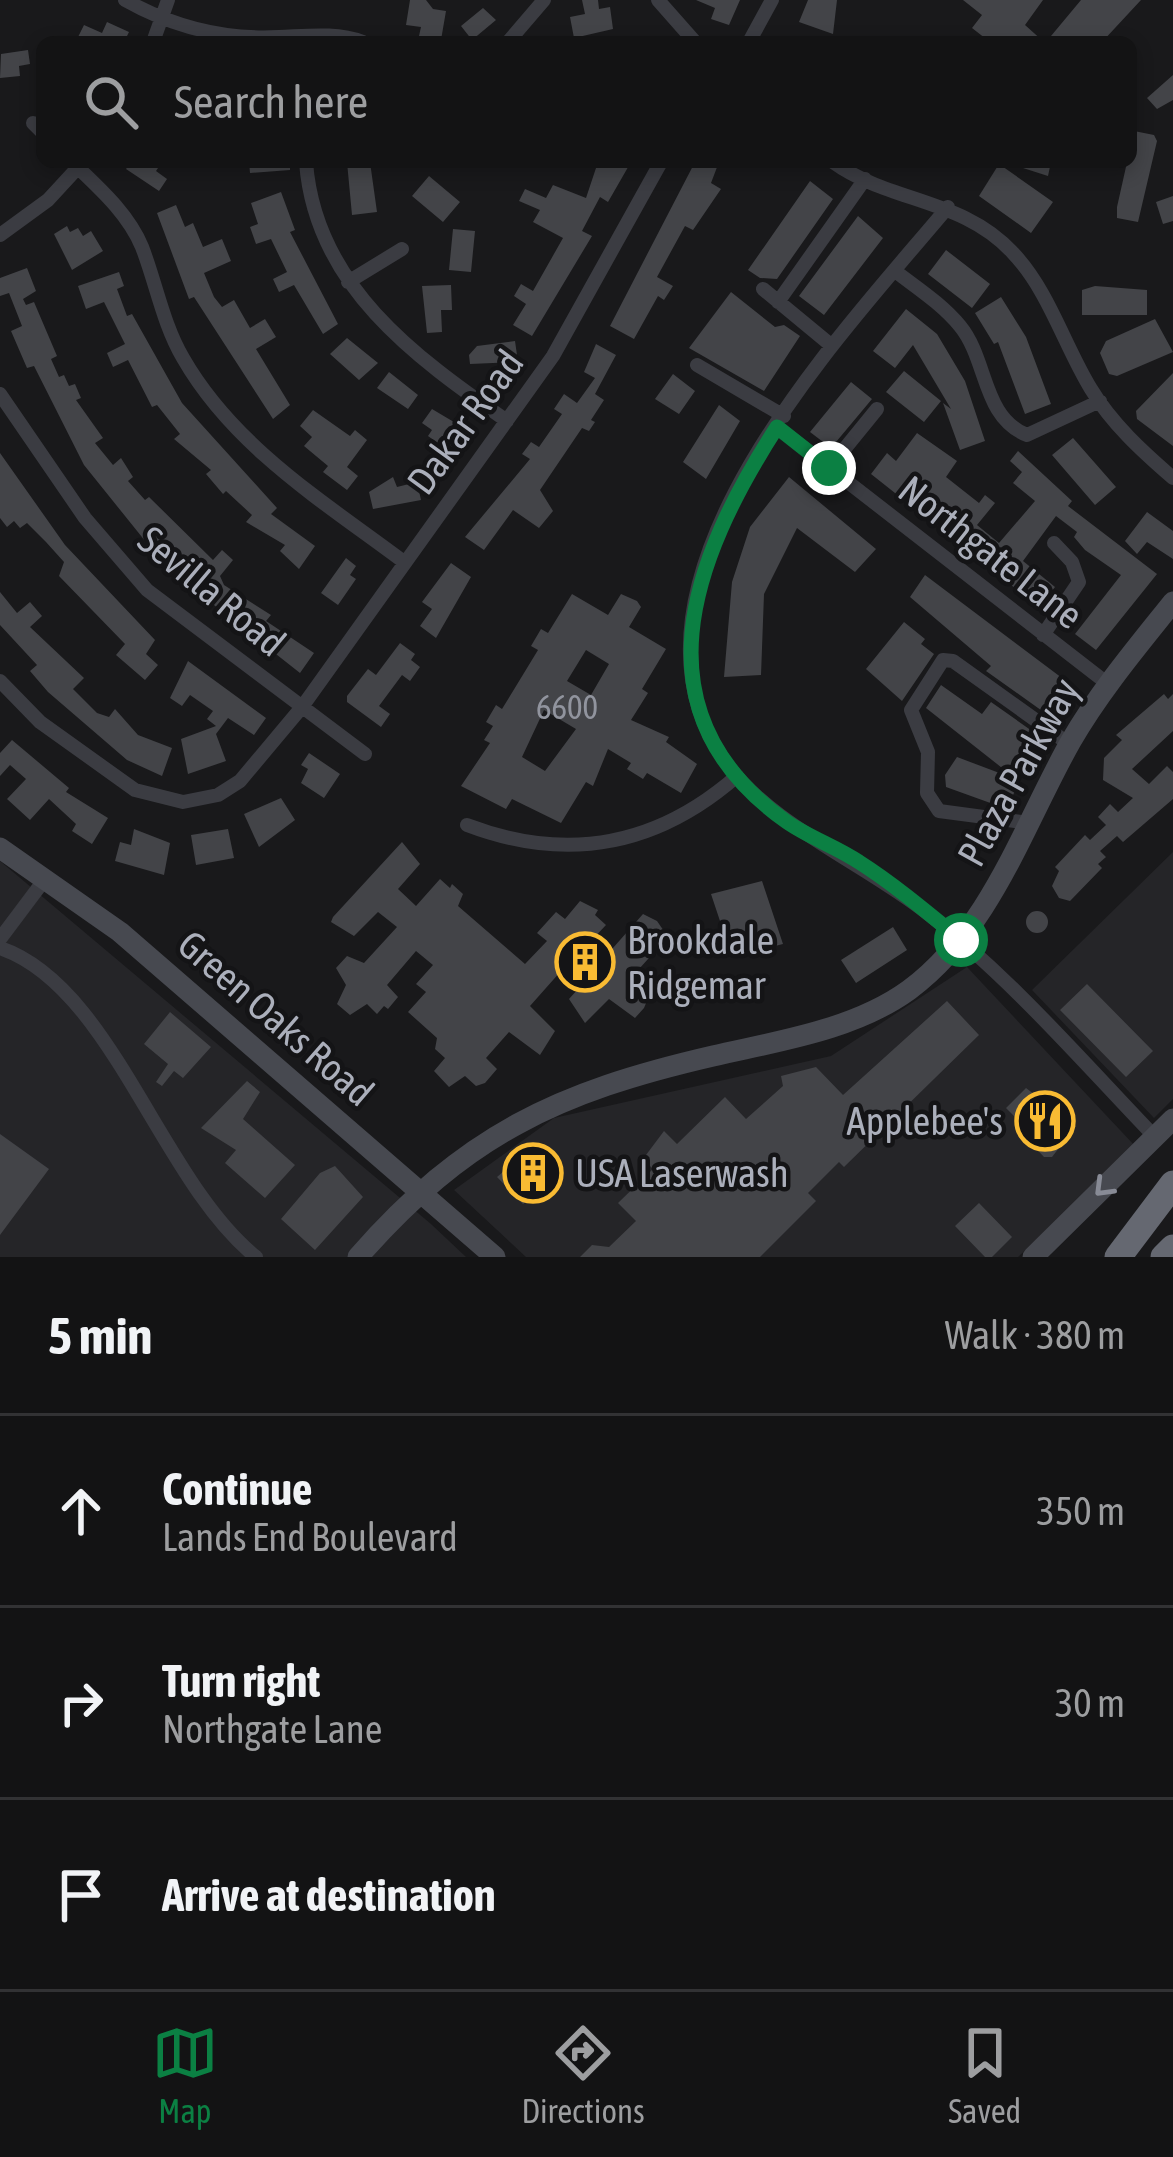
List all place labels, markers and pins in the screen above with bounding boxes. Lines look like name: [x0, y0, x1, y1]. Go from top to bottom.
place label: Brookdale Ridgemar: [627, 918, 774, 1007]
building icon: Brookdale Ridgemar: [554, 931, 616, 993]
restaurant icon: Applebee's: [1014, 1090, 1076, 1152]
place label: Applebee's: [847, 1099, 1003, 1143]
building icon: USA Laserwash: [502, 1142, 564, 1204]
place label: USA Laserwash: [575, 1151, 789, 1195]

